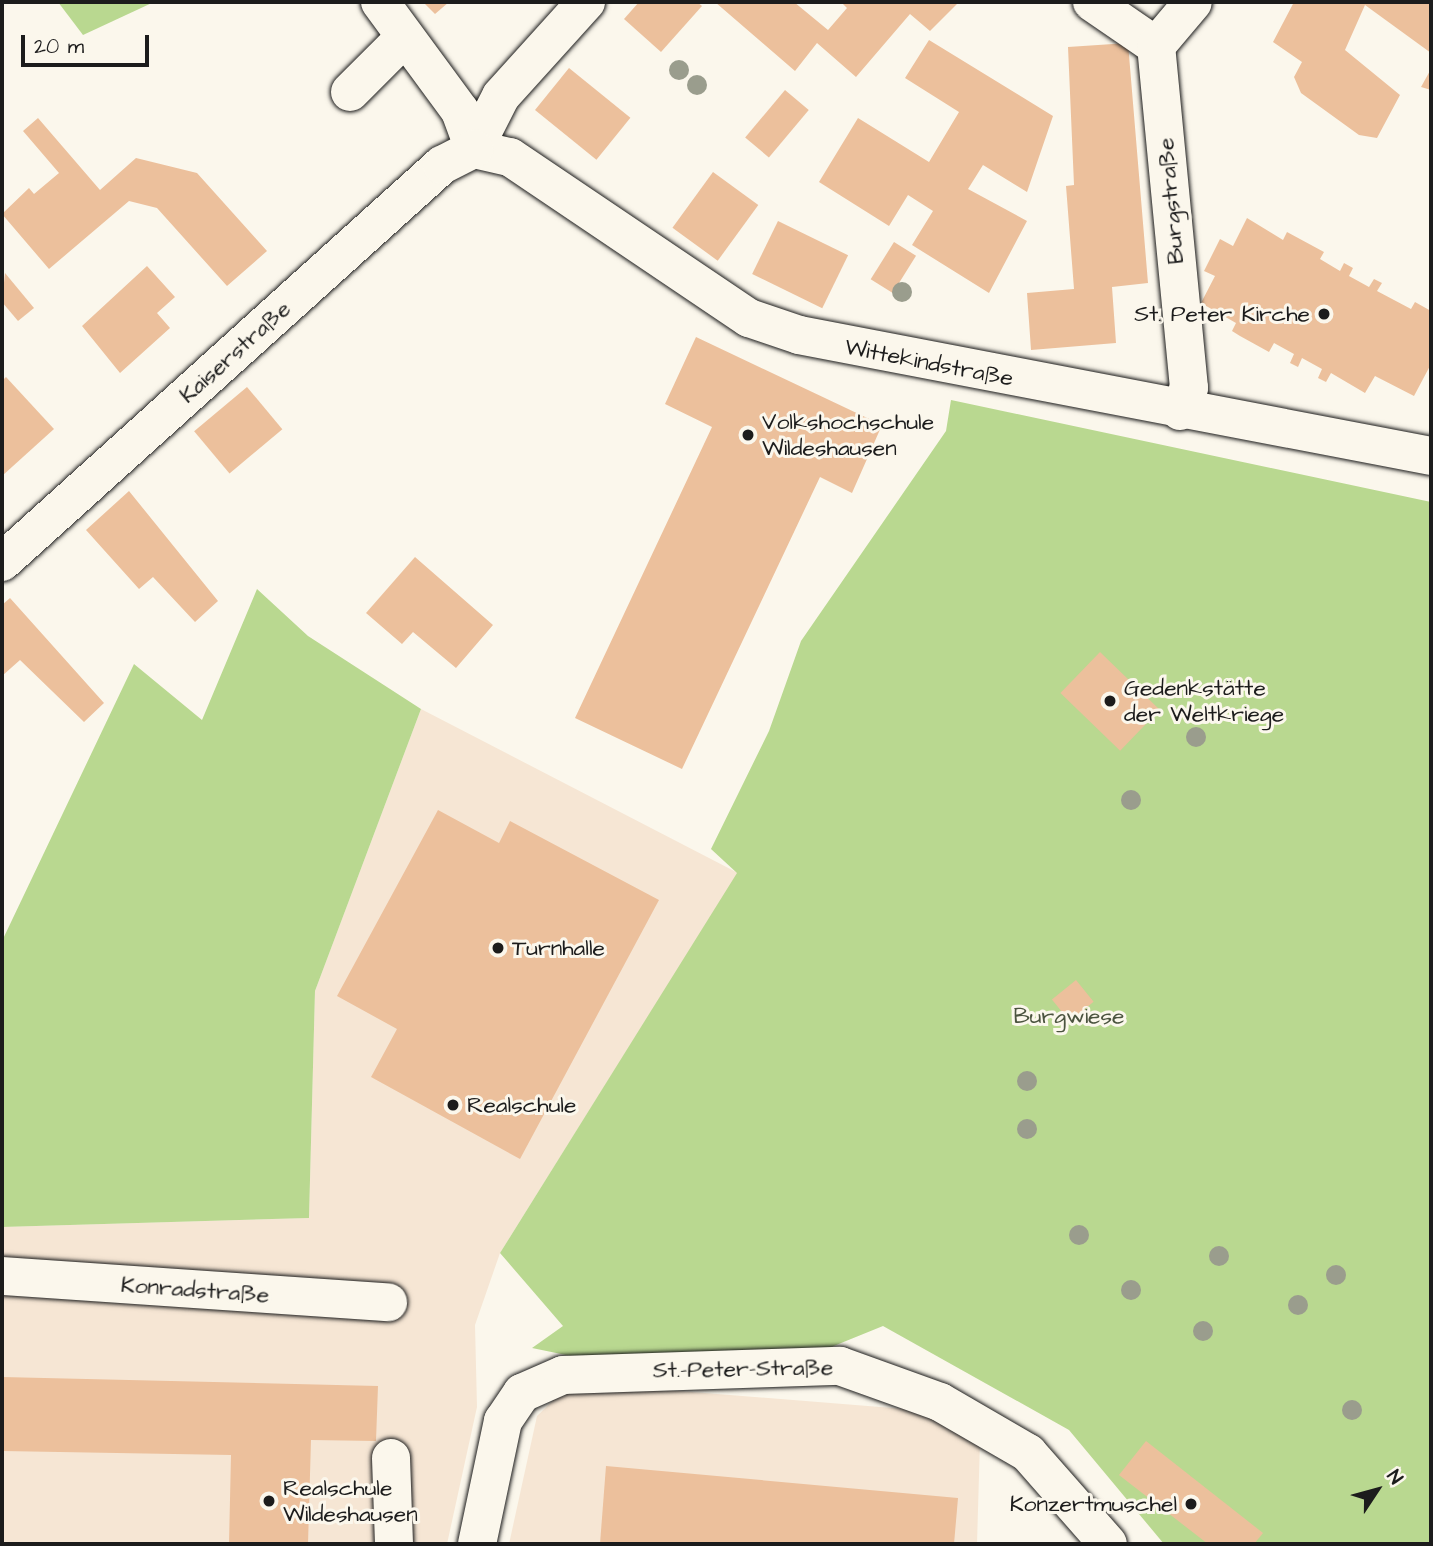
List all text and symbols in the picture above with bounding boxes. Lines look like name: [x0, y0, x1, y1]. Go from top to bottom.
scale bar: [24, 21, 152, 65]
text: 20 m: [34, 32, 84, 61]
street label: Burgstraße: [1152, 137, 1190, 265]
street label: Kaiserstraße: [174, 295, 296, 409]
place label: St. Peter Kirche: [1134, 300, 1310, 328]
marker: St. Peter Kirche: [1316, 306, 1332, 322]
street label: Wittekindstraße: [842, 333, 1016, 393]
place label: Volkshochschule Wildeshausen: [762, 408, 934, 462]
marker: Volkshochschule Wildeshausen: [740, 427, 756, 443]
place label: Gedenkstätte der Weltkriege: [1124, 674, 1284, 728]
marker: Gedenkstätte der Weltkriege: [1102, 693, 1118, 709]
place label: Turnhalle: [512, 934, 605, 962]
marker: Turnhalle: [490, 940, 506, 956]
park label: Burgwiese: [1013, 1002, 1125, 1030]
place label: Realschule: [467, 1091, 576, 1119]
marker: Realschule: [445, 1097, 461, 1113]
street label: Konradstraße: [120, 1271, 270, 1309]
street label: St.-Peter-Straße: [653, 1354, 833, 1384]
north arrow: [1342, 1455, 1412, 1525]
text: N: [1380, 1465, 1409, 1490]
place label: Realschule Wildeshausen: [283, 1474, 418, 1528]
place label: Konzertmuschel: [1010, 1490, 1177, 1518]
marker: Realschule Wildeshausen: [261, 1493, 277, 1509]
marker: Konzertmuschel: [1183, 1496, 1199, 1512]

